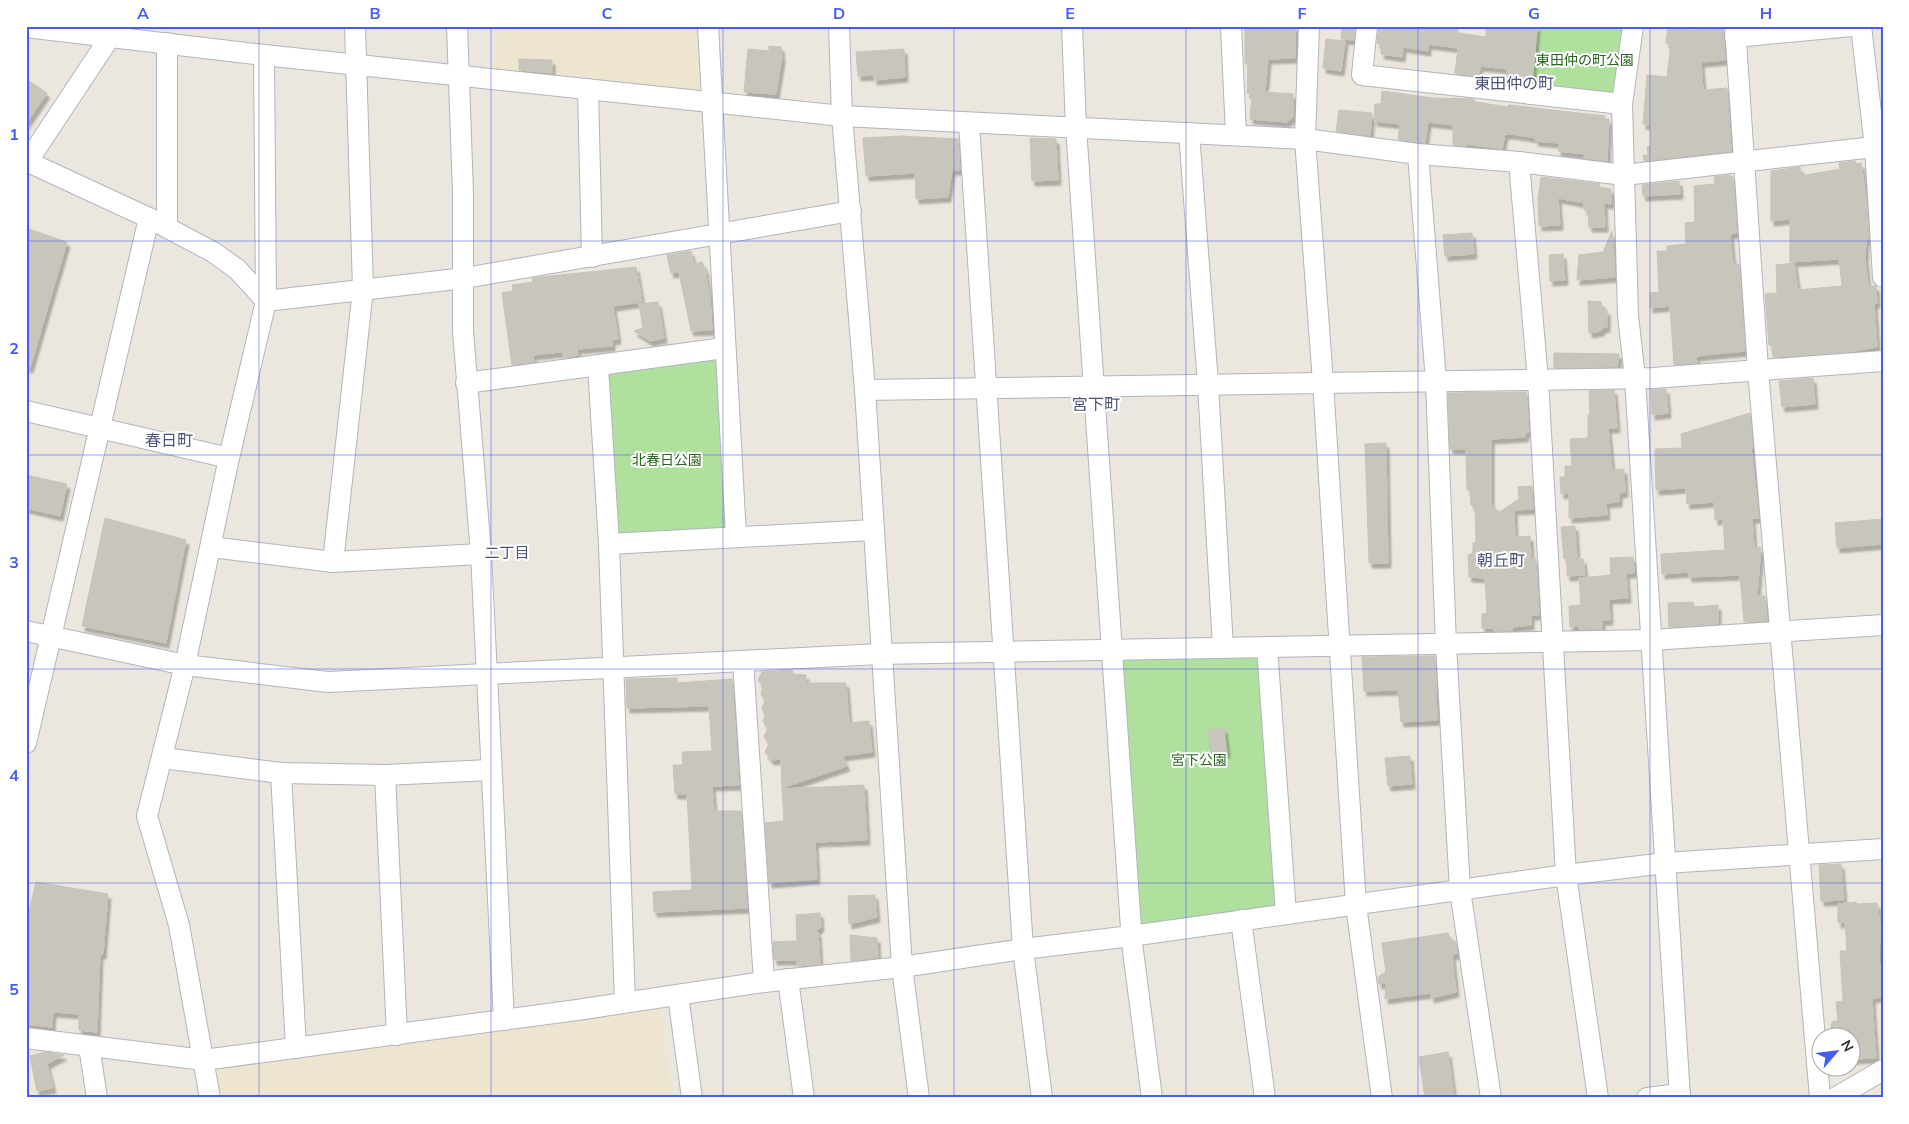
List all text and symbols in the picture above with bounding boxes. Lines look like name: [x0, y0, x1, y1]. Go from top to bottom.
text: A: [137, 3, 149, 23]
text: B: [369, 3, 381, 23]
text: C: [602, 3, 613, 23]
text: D: [833, 3, 845, 23]
text: E: [1065, 3, 1075, 23]
text: F: [1297, 3, 1307, 23]
text: G: [1528, 3, 1540, 23]
text: H: [1760, 3, 1772, 23]
park label: 東田仲の町公園: [1536, 51, 1634, 69]
district label: 東田仲の町: [1474, 73, 1554, 93]
text: 1: [9, 124, 19, 144]
text: 2: [9, 338, 19, 358]
district label: 宮下町: [1072, 394, 1120, 414]
district label: 春日町: [145, 430, 193, 450]
park label: 北春日公園: [632, 451, 702, 469]
district label: 二丁目: [484, 543, 530, 562]
district label: 朝丘町: [1477, 550, 1525, 570]
text: 3: [9, 552, 19, 572]
park label: 宮下公園: [1171, 751, 1227, 769]
text: 4: [9, 765, 19, 785]
text: 5: [9, 979, 19, 999]
north arrow: [1812, 1026, 1862, 1076]
text: N: [1837, 1037, 1858, 1055]

